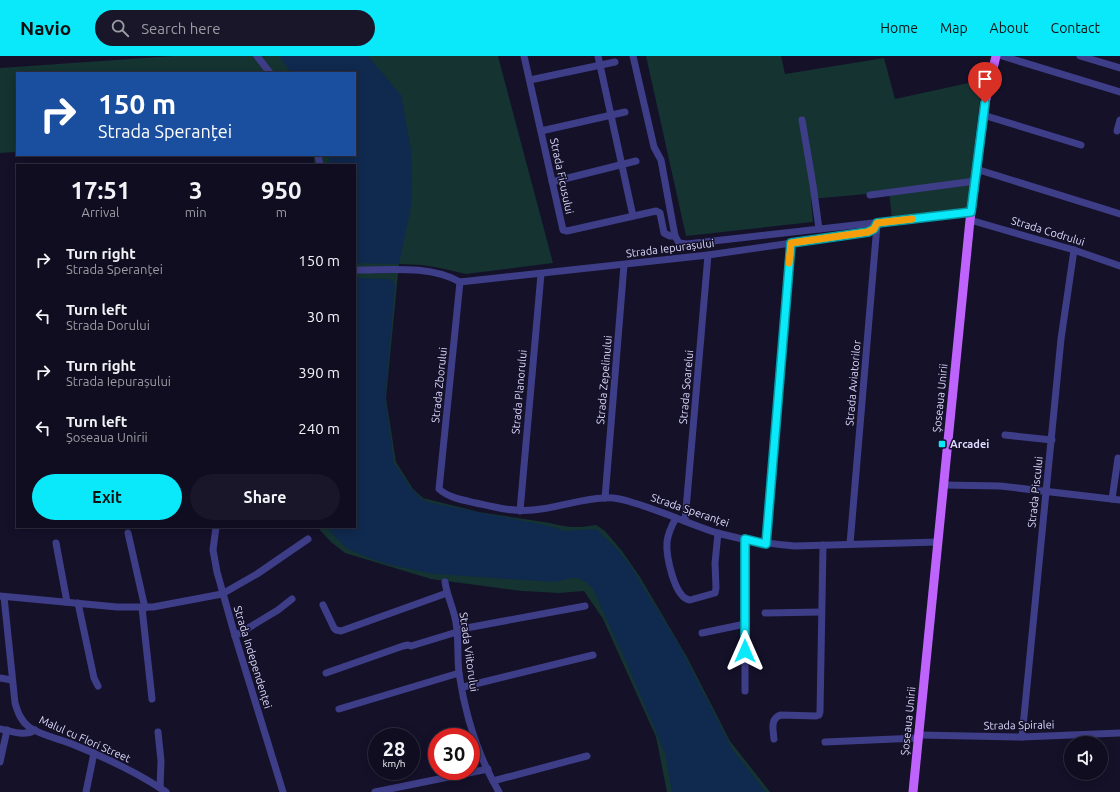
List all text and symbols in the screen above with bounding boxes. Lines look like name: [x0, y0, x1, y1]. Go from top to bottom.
search box: [95, 10, 375, 46]
text: Navio: [20, 17, 71, 39]
icon: search: [109, 17, 131, 39]
text: Search here: [141, 20, 220, 37]
text: Home: [880, 20, 918, 36]
text: Map: [940, 20, 968, 36]
text: About: [990, 20, 1029, 36]
text: Contact: [1051, 20, 1100, 36]
pin: [968, 62, 1002, 103]
icon: arrive: [974, 68, 996, 90]
icon: right: [32, 88, 84, 140]
text: 150 m: [98, 88, 176, 119]
text: Strada Speranței: [98, 121, 232, 141]
street label: Strada Ficusului: [548, 137, 576, 215]
text: 17:51: [70, 177, 130, 204]
text: 3: [189, 177, 202, 204]
text: 950: [261, 177, 302, 204]
text: Arrival: [81, 205, 119, 219]
text: min: [185, 205, 207, 219]
text: m: [276, 205, 287, 219]
street label: Strada Codrului: [1010, 214, 1086, 248]
street label: Strada Iepurașului: [625, 237, 715, 259]
text: Turn right: [66, 245, 136, 262]
icon: right: [32, 249, 54, 271]
text: 150 m: [298, 252, 340, 269]
text: Strada Speranței: [66, 262, 163, 276]
text: Turn left: [66, 301, 127, 318]
icon: left: [32, 305, 54, 327]
text: 30 m: [307, 308, 340, 325]
text: Strada Dorului: [66, 318, 150, 332]
street label: Strada Zepelinului: [594, 335, 614, 425]
street label: Strada Aviatorilor: [843, 339, 863, 426]
street label: Strada Zborului: [429, 347, 449, 423]
street label: Strada Planorului: [509, 349, 529, 435]
street label: Strada Soarelui: [677, 349, 695, 425]
text: Turn right: [66, 357, 136, 374]
icon: right: [32, 361, 54, 383]
street label: Șoseaua Unirii: [930, 363, 950, 433]
text: 390 m: [298, 364, 340, 381]
text: Strada Iepurașului: [66, 374, 171, 388]
text: Turn left: [66, 413, 127, 430]
icon: left: [32, 417, 54, 439]
text: 240 m: [298, 420, 340, 437]
text: Șoseaua Unirii: [66, 430, 148, 444]
place label: Arcadei: [950, 438, 989, 450]
marker: Arcadei: [937, 439, 947, 449]
street label: Strada Piscului: [1025, 456, 1045, 528]
button: Exit: [32, 474, 182, 520]
button: Share: [190, 474, 340, 520]
street label: Strada Speranței: [649, 491, 731, 529]
street label: Strada Independenței: [232, 604, 274, 710]
street label: Strada Viitorului: [457, 611, 481, 693]
position arrow: [724, 630, 766, 672]
street label: Șoseaua Unirii: [898, 686, 918, 756]
street label: Malul cu Flori Street: [37, 713, 133, 765]
street label: Strada Spiralei: [983, 718, 1055, 732]
speed limit sign: 30: [428, 728, 480, 780]
map controls: [1064, 736, 1108, 780]
button: sound: [1064, 736, 1108, 780]
text: 28: [383, 737, 405, 760]
text: km/h: [382, 758, 406, 769]

